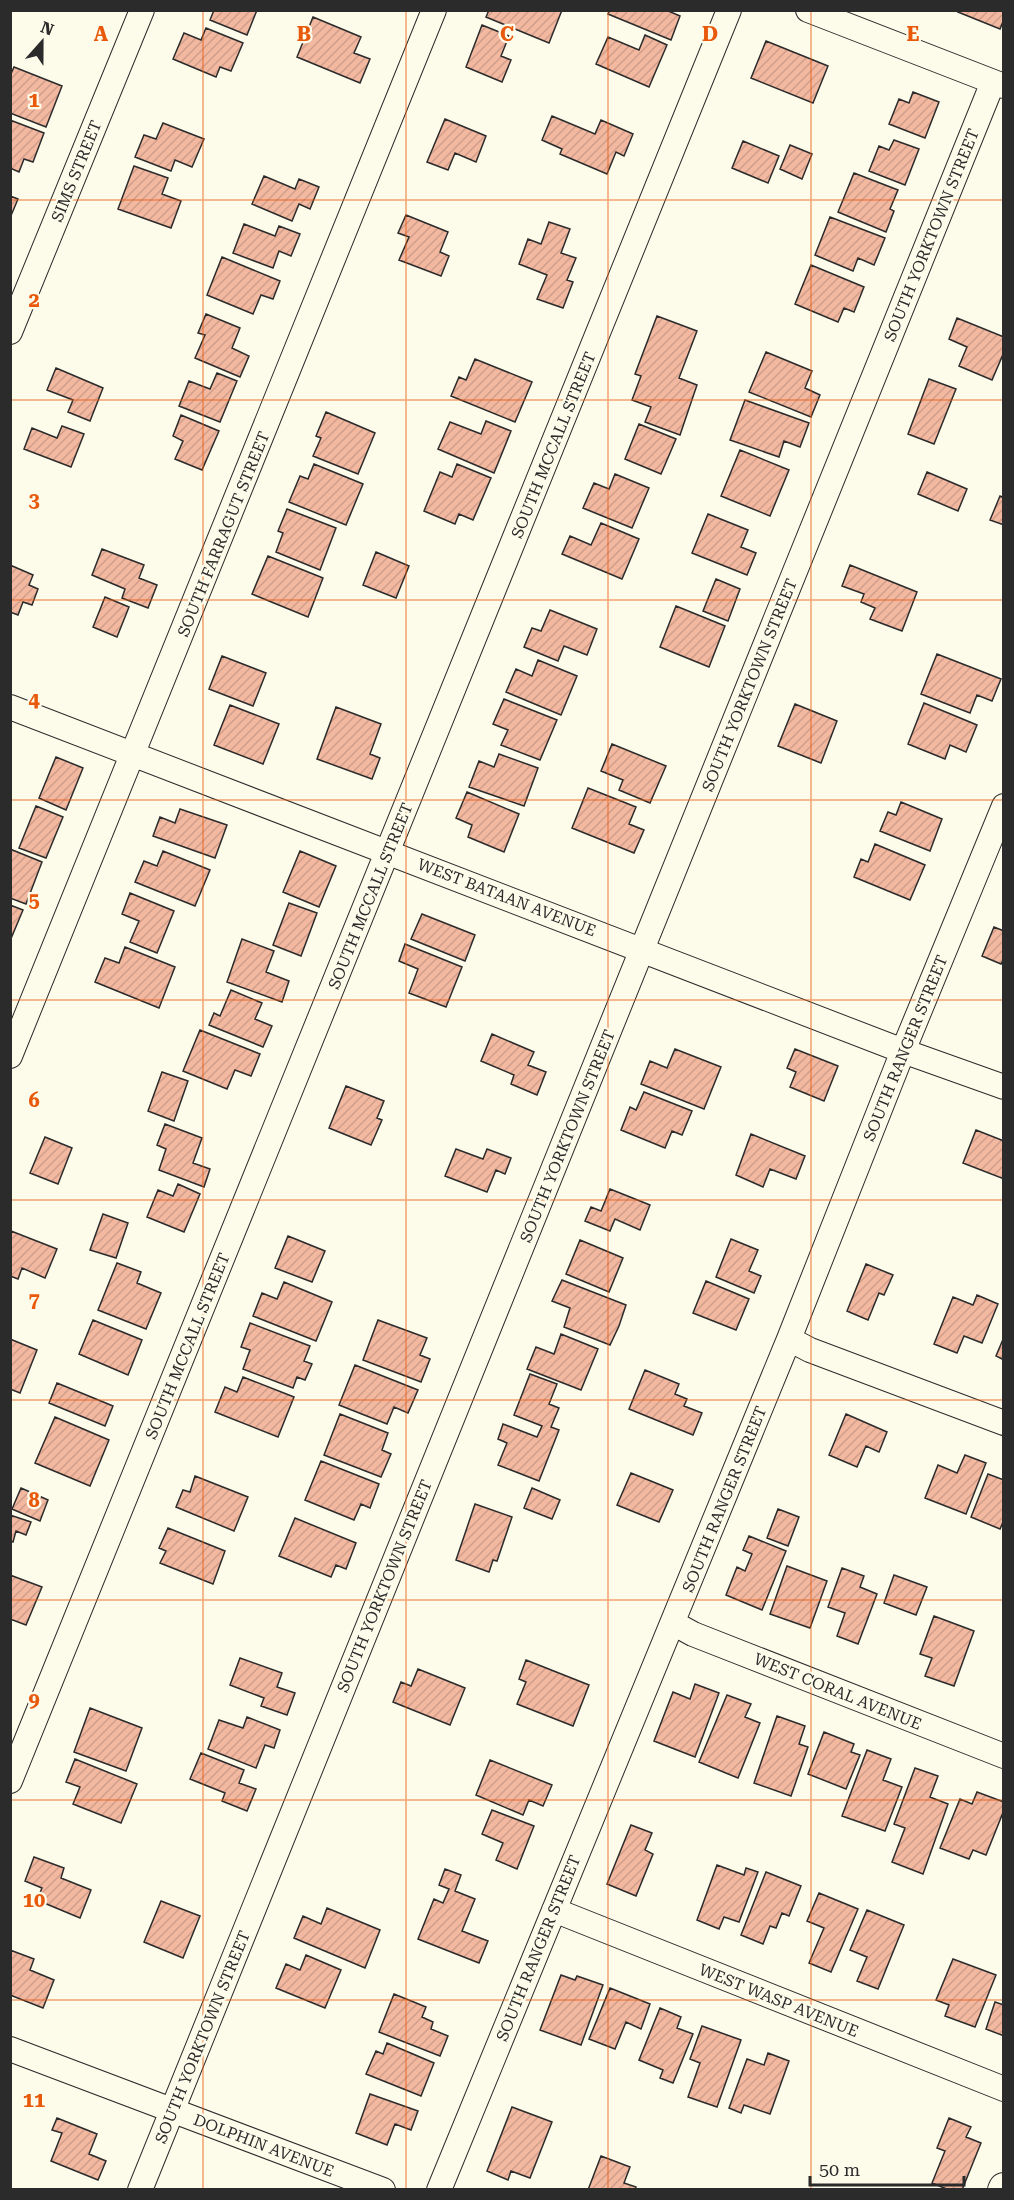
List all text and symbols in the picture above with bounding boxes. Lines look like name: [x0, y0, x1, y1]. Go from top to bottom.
north arrow: [12, 12, 72, 72]
text: N: [38, 17, 56, 40]
text: A: [94, 22, 109, 46]
text: B: [297, 22, 311, 46]
text: C: [500, 22, 514, 46]
text: D: [702, 22, 718, 46]
text: E: [907, 22, 920, 46]
text: 1: [28, 88, 40, 112]
street label: SIMS STREET: [47, 117, 106, 225]
street label: SOUTH YORKTOWN STREET: [880, 126, 983, 344]
text: 2: [28, 288, 40, 312]
street label: SOUTH MCCALL STREET: [507, 349, 600, 541]
street label: SOUTH FARRAGUT STREET: [174, 429, 274, 640]
text: 3: [28, 488, 40, 512]
street label: SOUTH YORKTOWN STREET: [698, 576, 801, 794]
text: 4: [28, 688, 40, 712]
street label: SOUTH MCCALL STREET: [324, 800, 417, 992]
street label: WEST BATAAN AVENUE: [415, 855, 599, 940]
text: 5: [28, 888, 40, 912]
street label: SOUTH RANGER STREET: [859, 952, 952, 1144]
street label: SOUTH YORKTOWN STREET: [516, 1027, 619, 1245]
text: 6: [28, 1088, 40, 1112]
street label: SOUTH MCCALL STREET: [141, 1250, 234, 1442]
text: 7: [28, 1288, 40, 1312]
street label: SOUTH RANGER STREET: [678, 1403, 771, 1595]
street label: SOUTH YORKTOWN STREET: [333, 1477, 436, 1695]
text: 8: [28, 1488, 40, 1512]
street label: WEST CORAL AVENUE: [751, 1649, 924, 1734]
text: 9: [28, 1688, 40, 1712]
street label: SOUTH RANGER STREET: [492, 1852, 585, 2044]
text: 10: [23, 1888, 45, 1912]
street label: SOUTH YORKTOWN STREET: [151, 1928, 254, 2146]
street label: WEST WASP AVENUE: [696, 1960, 861, 2041]
text: 11: [23, 2088, 45, 2112]
street label: DOLPHIN AVENUE: [191, 2110, 337, 2181]
scale bar: [810, 2149, 964, 2187]
text: 50 m: [819, 2159, 860, 2180]

